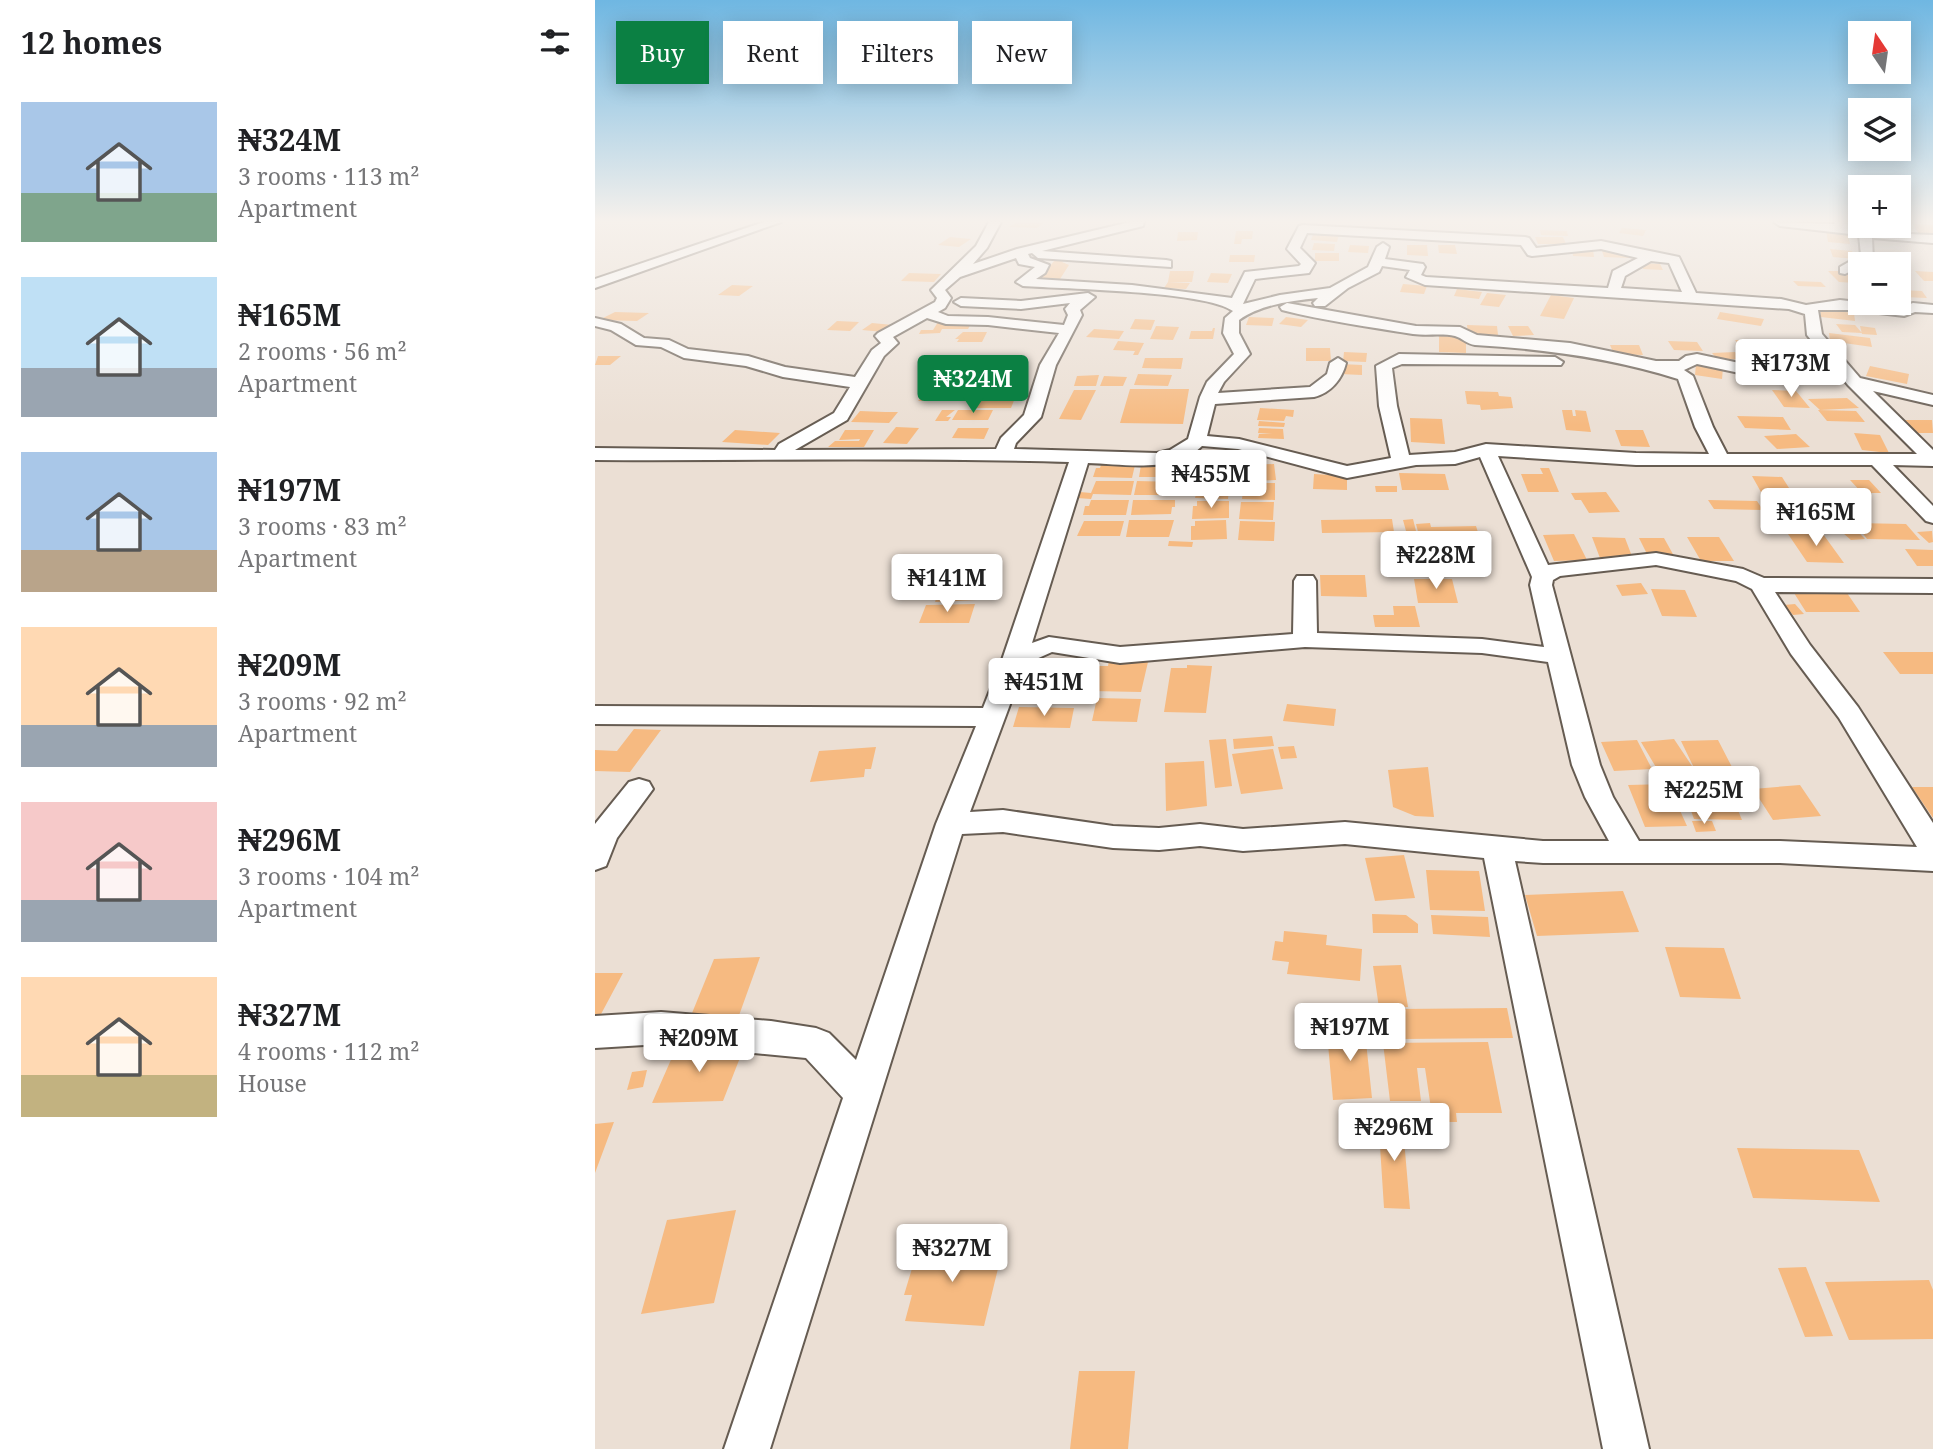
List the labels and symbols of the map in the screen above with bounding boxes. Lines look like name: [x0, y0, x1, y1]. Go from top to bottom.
north arrow: [1848, 21, 1911, 84]
pin: ₦173M: [1742, 340, 1840, 399]
pin: ₦324M: [924, 356, 1022, 415]
pin: ₦455M: [1162, 450, 1260, 510]
pin: ₦165M: [1767, 489, 1865, 548]
pin: ₦228M: [1387, 532, 1485, 591]
pin: ₦141M: [898, 554, 996, 614]
pin: ₦451M: [995, 658, 1093, 718]
pin: ₦225M: [1655, 766, 1753, 826]
pin: ₦197M: [1301, 1004, 1399, 1063]
pin: ₦209M: [650, 1014, 748, 1074]
pin: ₦296M: [1345, 1104, 1443, 1163]
pin: ₦327M: [903, 1224, 1001, 1284]

